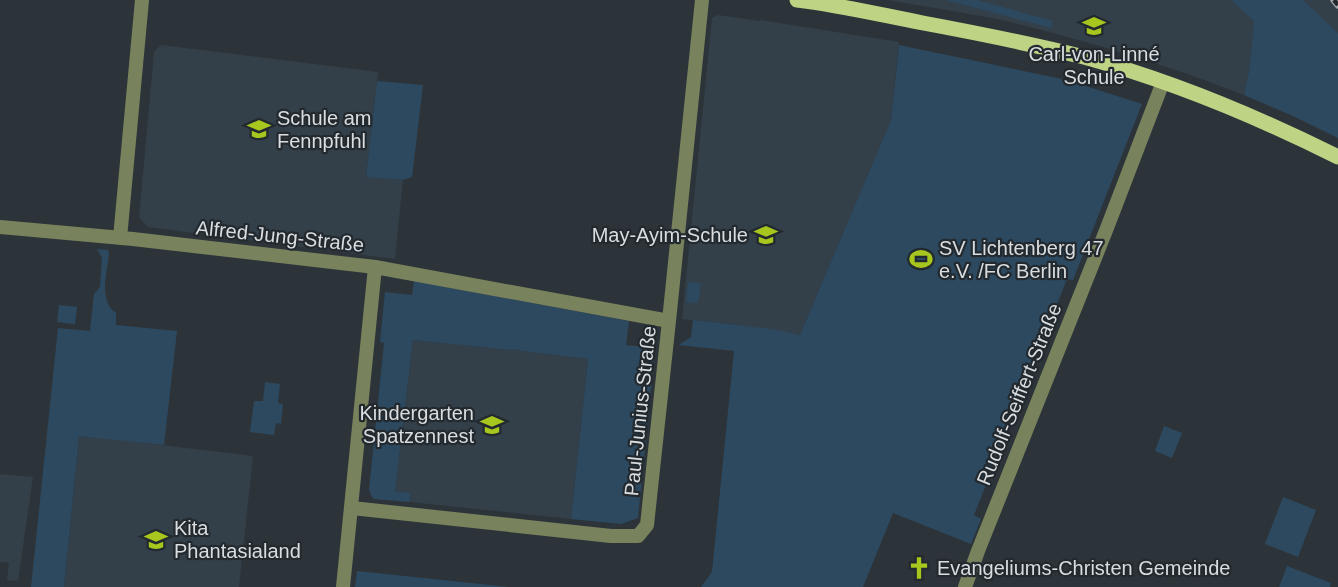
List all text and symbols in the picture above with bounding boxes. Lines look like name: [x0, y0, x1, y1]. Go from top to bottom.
school or university icon: Carl-von-Linné Schule: [1081, 13, 1107, 39]
place label: Carl-von-Linné Schule: [1028, 43, 1160, 88]
place label: Schule am Fennpfuhl: [277, 107, 372, 152]
school or university icon: Schule am Fennpfuhl: [246, 116, 272, 142]
street label: Alfred-Jung-Straße: [195, 216, 365, 256]
school or university icon: May-Ayim-Schule: [753, 222, 779, 248]
place label: May-Ayim-Schule: [592, 224, 748, 246]
place label: SV Lichtenberg 47 e.V. /FC Berlin: [939, 237, 1104, 282]
sports icon: SV Lichtenberg 47 e.V. /FC Berlin: [908, 246, 934, 272]
street label: Rudolf-Seiffert-Straße: [972, 300, 1066, 488]
street label: Paul-Junius-Straße: [620, 325, 660, 497]
place label: Kindergarten Spatzennest: [359, 402, 474, 447]
school or university icon: Kindergarten Spatzennest: [479, 412, 505, 438]
place label: Kita Phantasialand: [174, 517, 301, 562]
school or university icon: Kita Phantasialand: [143, 527, 169, 553]
church icon: Evangeliums-Christen Gemeinde: [906, 555, 932, 581]
place label: Evangeliums-Christen Gemeinde: [937, 557, 1230, 579]

